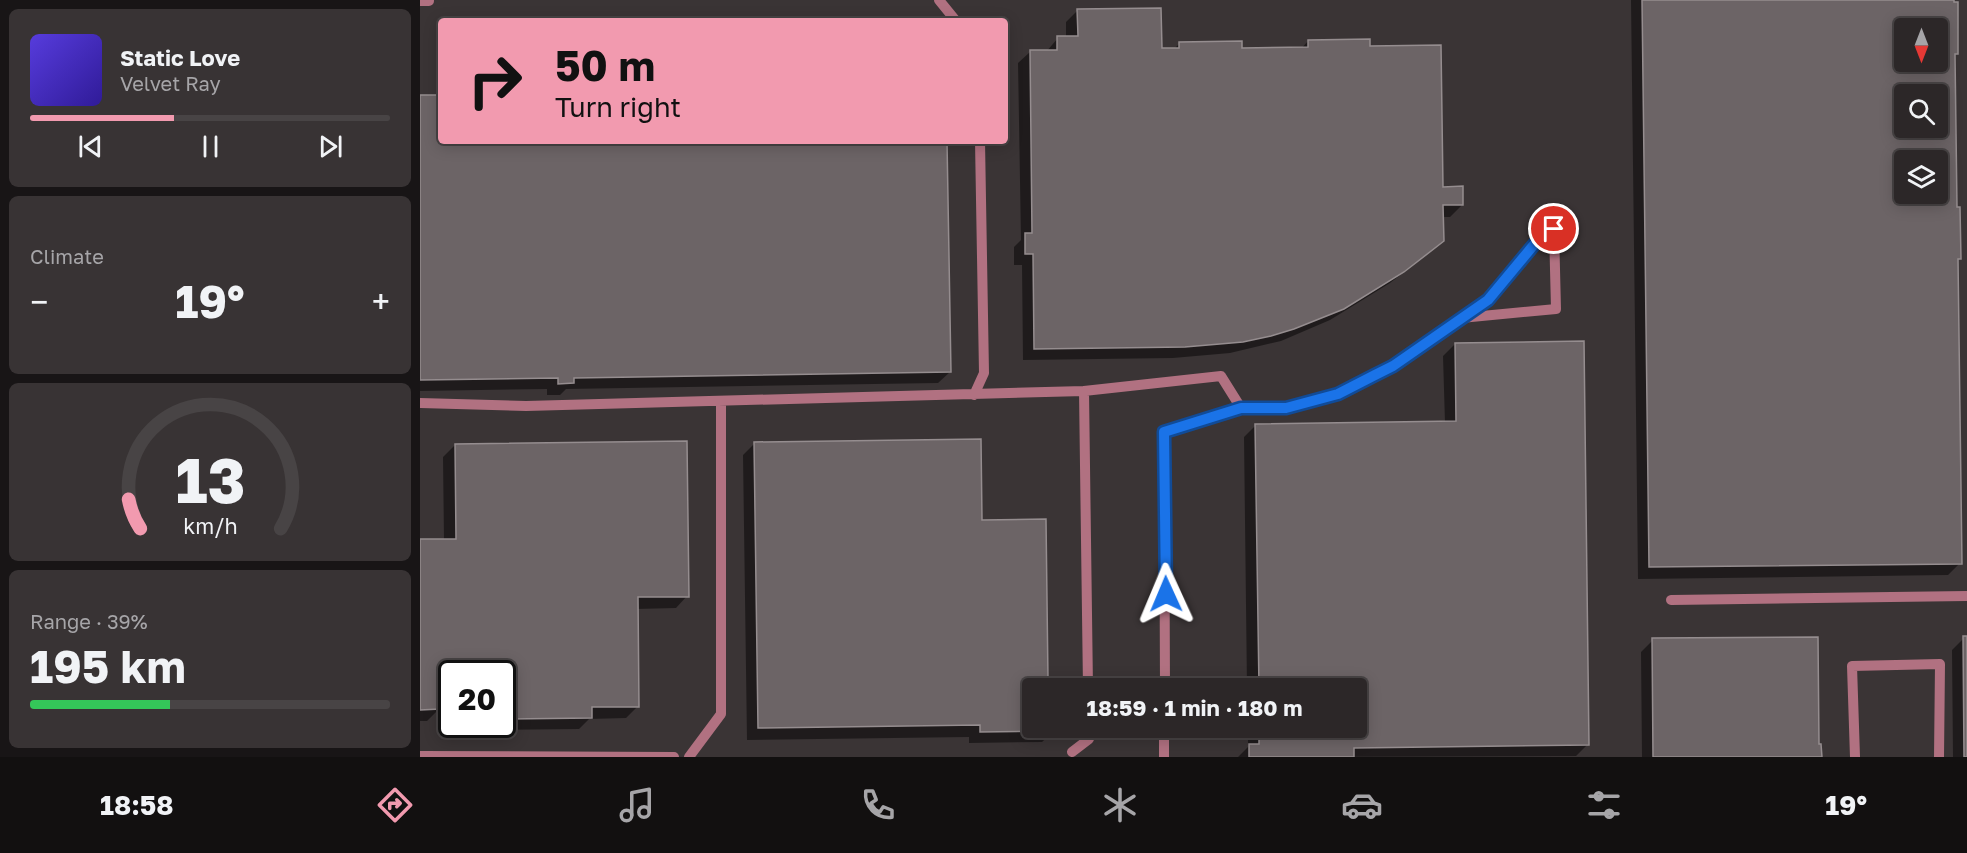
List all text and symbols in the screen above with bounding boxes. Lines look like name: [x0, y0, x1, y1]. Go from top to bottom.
north arrow: [1894, 18, 1948, 72]
map controls: [1894, 18, 1948, 204]
text: 50 m: [555, 40, 655, 90]
icon: right: [456, 42, 534, 120]
text: Static Love: [120, 44, 240, 71]
text: Velvet Ray: [120, 71, 221, 95]
button: search: [1894, 84, 1948, 138]
text: Turn right: [555, 91, 681, 123]
icon: previous: [74, 130, 107, 163]
icon: pause: [194, 130, 227, 163]
icon: next: [314, 130, 347, 163]
button: layers: [1894, 150, 1948, 204]
pin: [1528, 203, 1579, 254]
icon: arrive: [1537, 212, 1570, 245]
text: Climate: [30, 244, 104, 268]
text: 19°: [175, 274, 245, 328]
text: −: [30, 282, 48, 321]
text: +: [372, 282, 390, 321]
text: 13: [175, 442, 245, 517]
text: km/h: [183, 513, 237, 539]
position arrow: [1134, 562, 1198, 626]
text: Range · 39%: [30, 609, 148, 633]
text: 195 km: [30, 639, 186, 693]
speed limit sign: 20: [438, 660, 516, 738]
text: 18:59 · 1 min · 180 m: [1087, 694, 1302, 721]
icon: directions: [374, 784, 416, 826]
icon: music: [616, 784, 658, 826]
icon: phone: [857, 784, 899, 826]
icon: climate: [1099, 784, 1141, 826]
icon: car: [1341, 784, 1383, 826]
icon: filters: [1583, 784, 1625, 826]
text: 18:58: [100, 789, 174, 821]
text: 19°: [1825, 789, 1867, 821]

